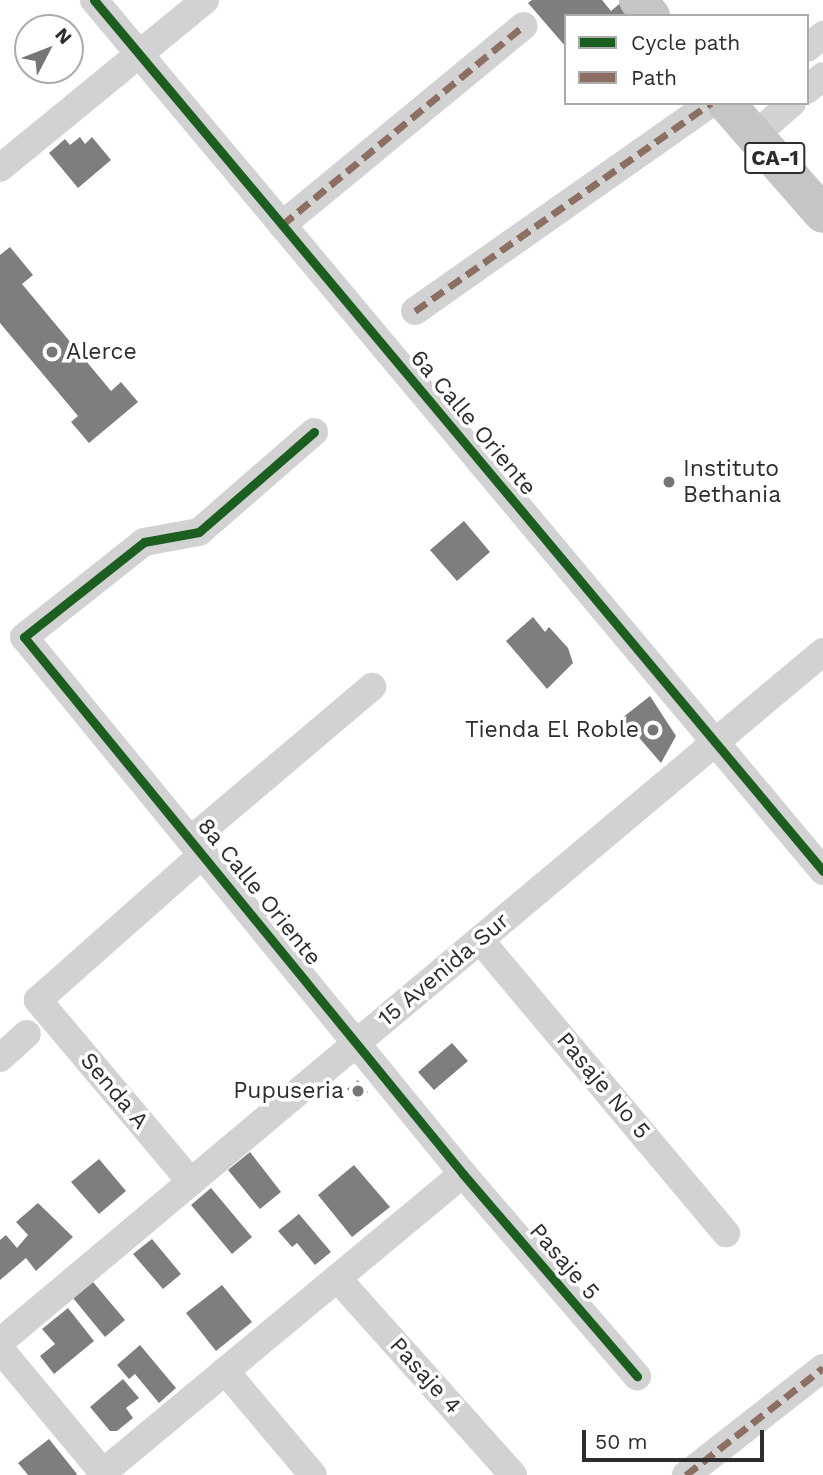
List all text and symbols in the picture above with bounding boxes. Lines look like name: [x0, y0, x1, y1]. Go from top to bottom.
north arrow: [14, 14, 84, 84]
legend: [564, 14, 809, 105]
text: N: [50, 23, 77, 49]
text: Cycle path: [631, 30, 740, 55]
text: Path: [631, 65, 677, 90]
road number: CA-1: [744, 140, 806, 176]
place label: Alerce: [66, 338, 137, 366]
marker: Alerce: [44, 344, 60, 360]
street label: 6a Calle Oriente: [404, 345, 542, 501]
place label: Instituto Bethania: [683, 455, 781, 509]
marker: Instituto Bethania: [661, 474, 677, 490]
place label: Tienda El Roble: [464, 716, 639, 744]
marker: Tienda El Roble: [645, 722, 661, 738]
street label: 8a Calle Oriente: [191, 813, 327, 971]
street label: 15 Avenida Sur: [372, 907, 516, 1033]
street label: Pasaje No 5: [550, 1027, 656, 1145]
street label: Senda A: [74, 1047, 154, 1135]
place label: Pupuseria: [233, 1077, 344, 1105]
marker: Pupuseria: [350, 1083, 366, 1099]
street label: Pasaje 5: [523, 1218, 605, 1306]
street label: Pasaje 4: [383, 1332, 467, 1420]
scale bar: [585, 1416, 767, 1460]
text: 50 m: [595, 1429, 647, 1454]

